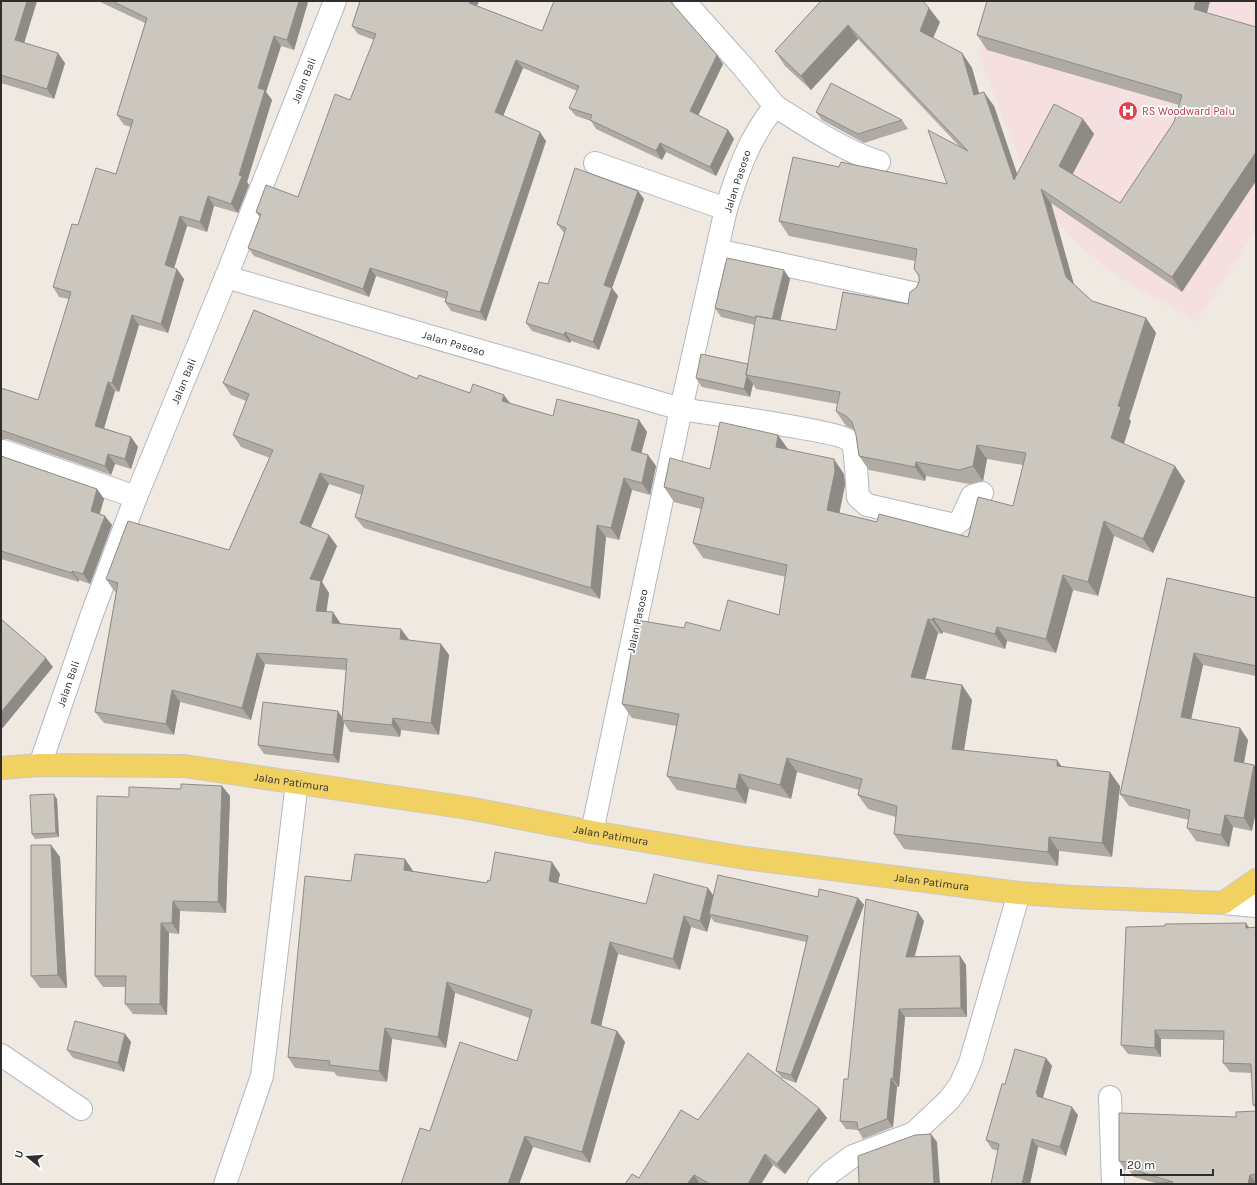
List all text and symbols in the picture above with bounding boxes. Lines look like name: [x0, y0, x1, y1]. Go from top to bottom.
street label: Jalan Bali: [289, 56, 319, 105]
hospital icon: RS Woodward Palu: [1117, 100, 1139, 122]
place label: RS Woodward Palu: [1142, 105, 1235, 118]
street label: Jalan Pasoso: [721, 148, 754, 214]
street label: Jalan Pasoso: [421, 328, 486, 359]
street label: Jalan Bali: [169, 356, 199, 406]
street label: Jalan Pasoso: [624, 588, 651, 654]
street label: Jalan Bali: [54, 659, 82, 709]
street label: Jalan Patimura: [253, 770, 330, 794]
street label: Jalan Patimura: [573, 823, 649, 848]
street label: Jalan Patimura: [893, 871, 970, 894]
north arrow: [8, 1137, 48, 1177]
text: U: [12, 1149, 26, 1160]
scale bar: [1121, 1151, 1213, 1177]
text: 20 m: [1127, 1158, 1155, 1172]

